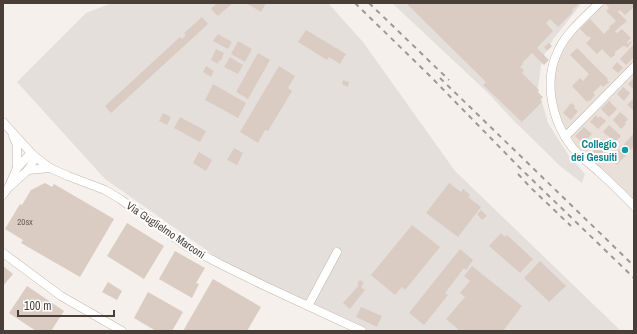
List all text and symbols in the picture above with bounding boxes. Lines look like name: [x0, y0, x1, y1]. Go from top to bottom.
place label: Collegio dei Gesuiti: [571, 137, 617, 164]
marker: Collegio dei Gesuiti: [620, 145, 630, 155]
street label: Via Guglielmo Marconi: [124, 198, 208, 262]
house number: 20sx: [17, 216, 33, 228]
scale bar: [18, 292, 114, 318]
text: 100 m: [24, 298, 51, 314]

